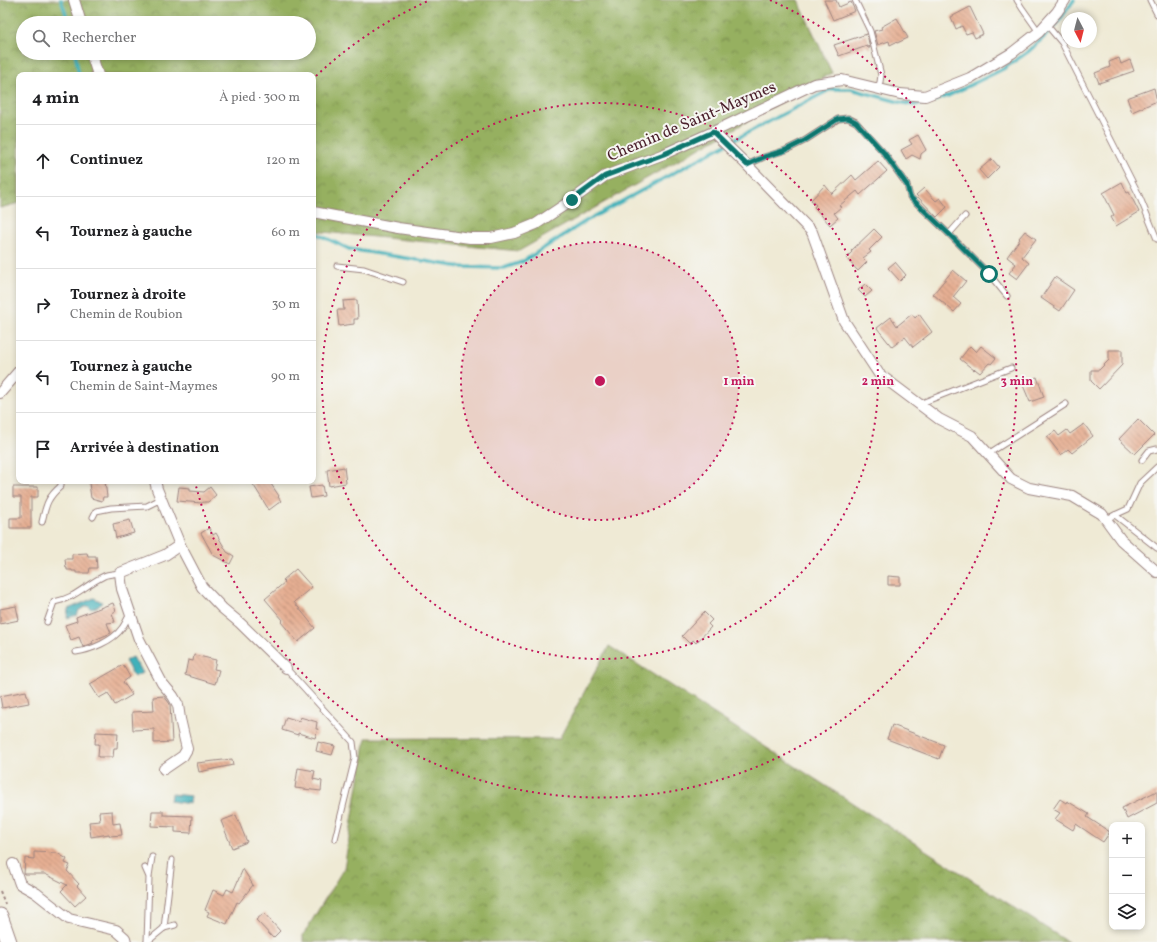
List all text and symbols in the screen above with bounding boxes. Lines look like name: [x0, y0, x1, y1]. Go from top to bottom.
north arrow: [1061, 12, 1097, 48]
search box: [16, 16, 316, 60]
icon: search: [30, 27, 52, 49]
text: Rechercher: [62, 28, 136, 49]
street label: Chemin de Saint-Maymes: [604, 76, 780, 168]
text: 4 min: [32, 87, 79, 110]
text: À pied · 300 m: [219, 89, 300, 107]
icon: ahead: [32, 150, 54, 172]
text: Continuez: [70, 150, 143, 171]
text: 120 m: [266, 152, 300, 170]
route end: [563, 191, 581, 209]
icon: left: [32, 222, 54, 244]
text: Tournez à gauche: [70, 222, 192, 243]
text: 60 m: [272, 224, 300, 242]
route start: [980, 265, 998, 283]
text: Tournez à droite: [70, 285, 186, 306]
icon: right: [32, 294, 54, 316]
text: 30 m: [272, 296, 300, 314]
text: Chemin de Roubion: [70, 306, 183, 324]
text: Tournez à gauche: [70, 357, 192, 378]
icon: left: [32, 366, 54, 388]
text: 90 m: [271, 368, 300, 386]
centre of rings: [593, 374, 607, 388]
text: 1 min: [724, 374, 755, 390]
text: 2 min: [862, 374, 894, 390]
text: 3 min: [1001, 374, 1033, 390]
text: Chemin de Saint-Maymes: [70, 378, 218, 396]
icon: arrive: [32, 438, 54, 460]
text: Arrivée à destination: [70, 438, 219, 459]
map controls: [1109, 822, 1145, 930]
button: +: [1109, 822, 1145, 858]
button: −: [1109, 858, 1145, 894]
button: layers: [1109, 894, 1145, 930]

